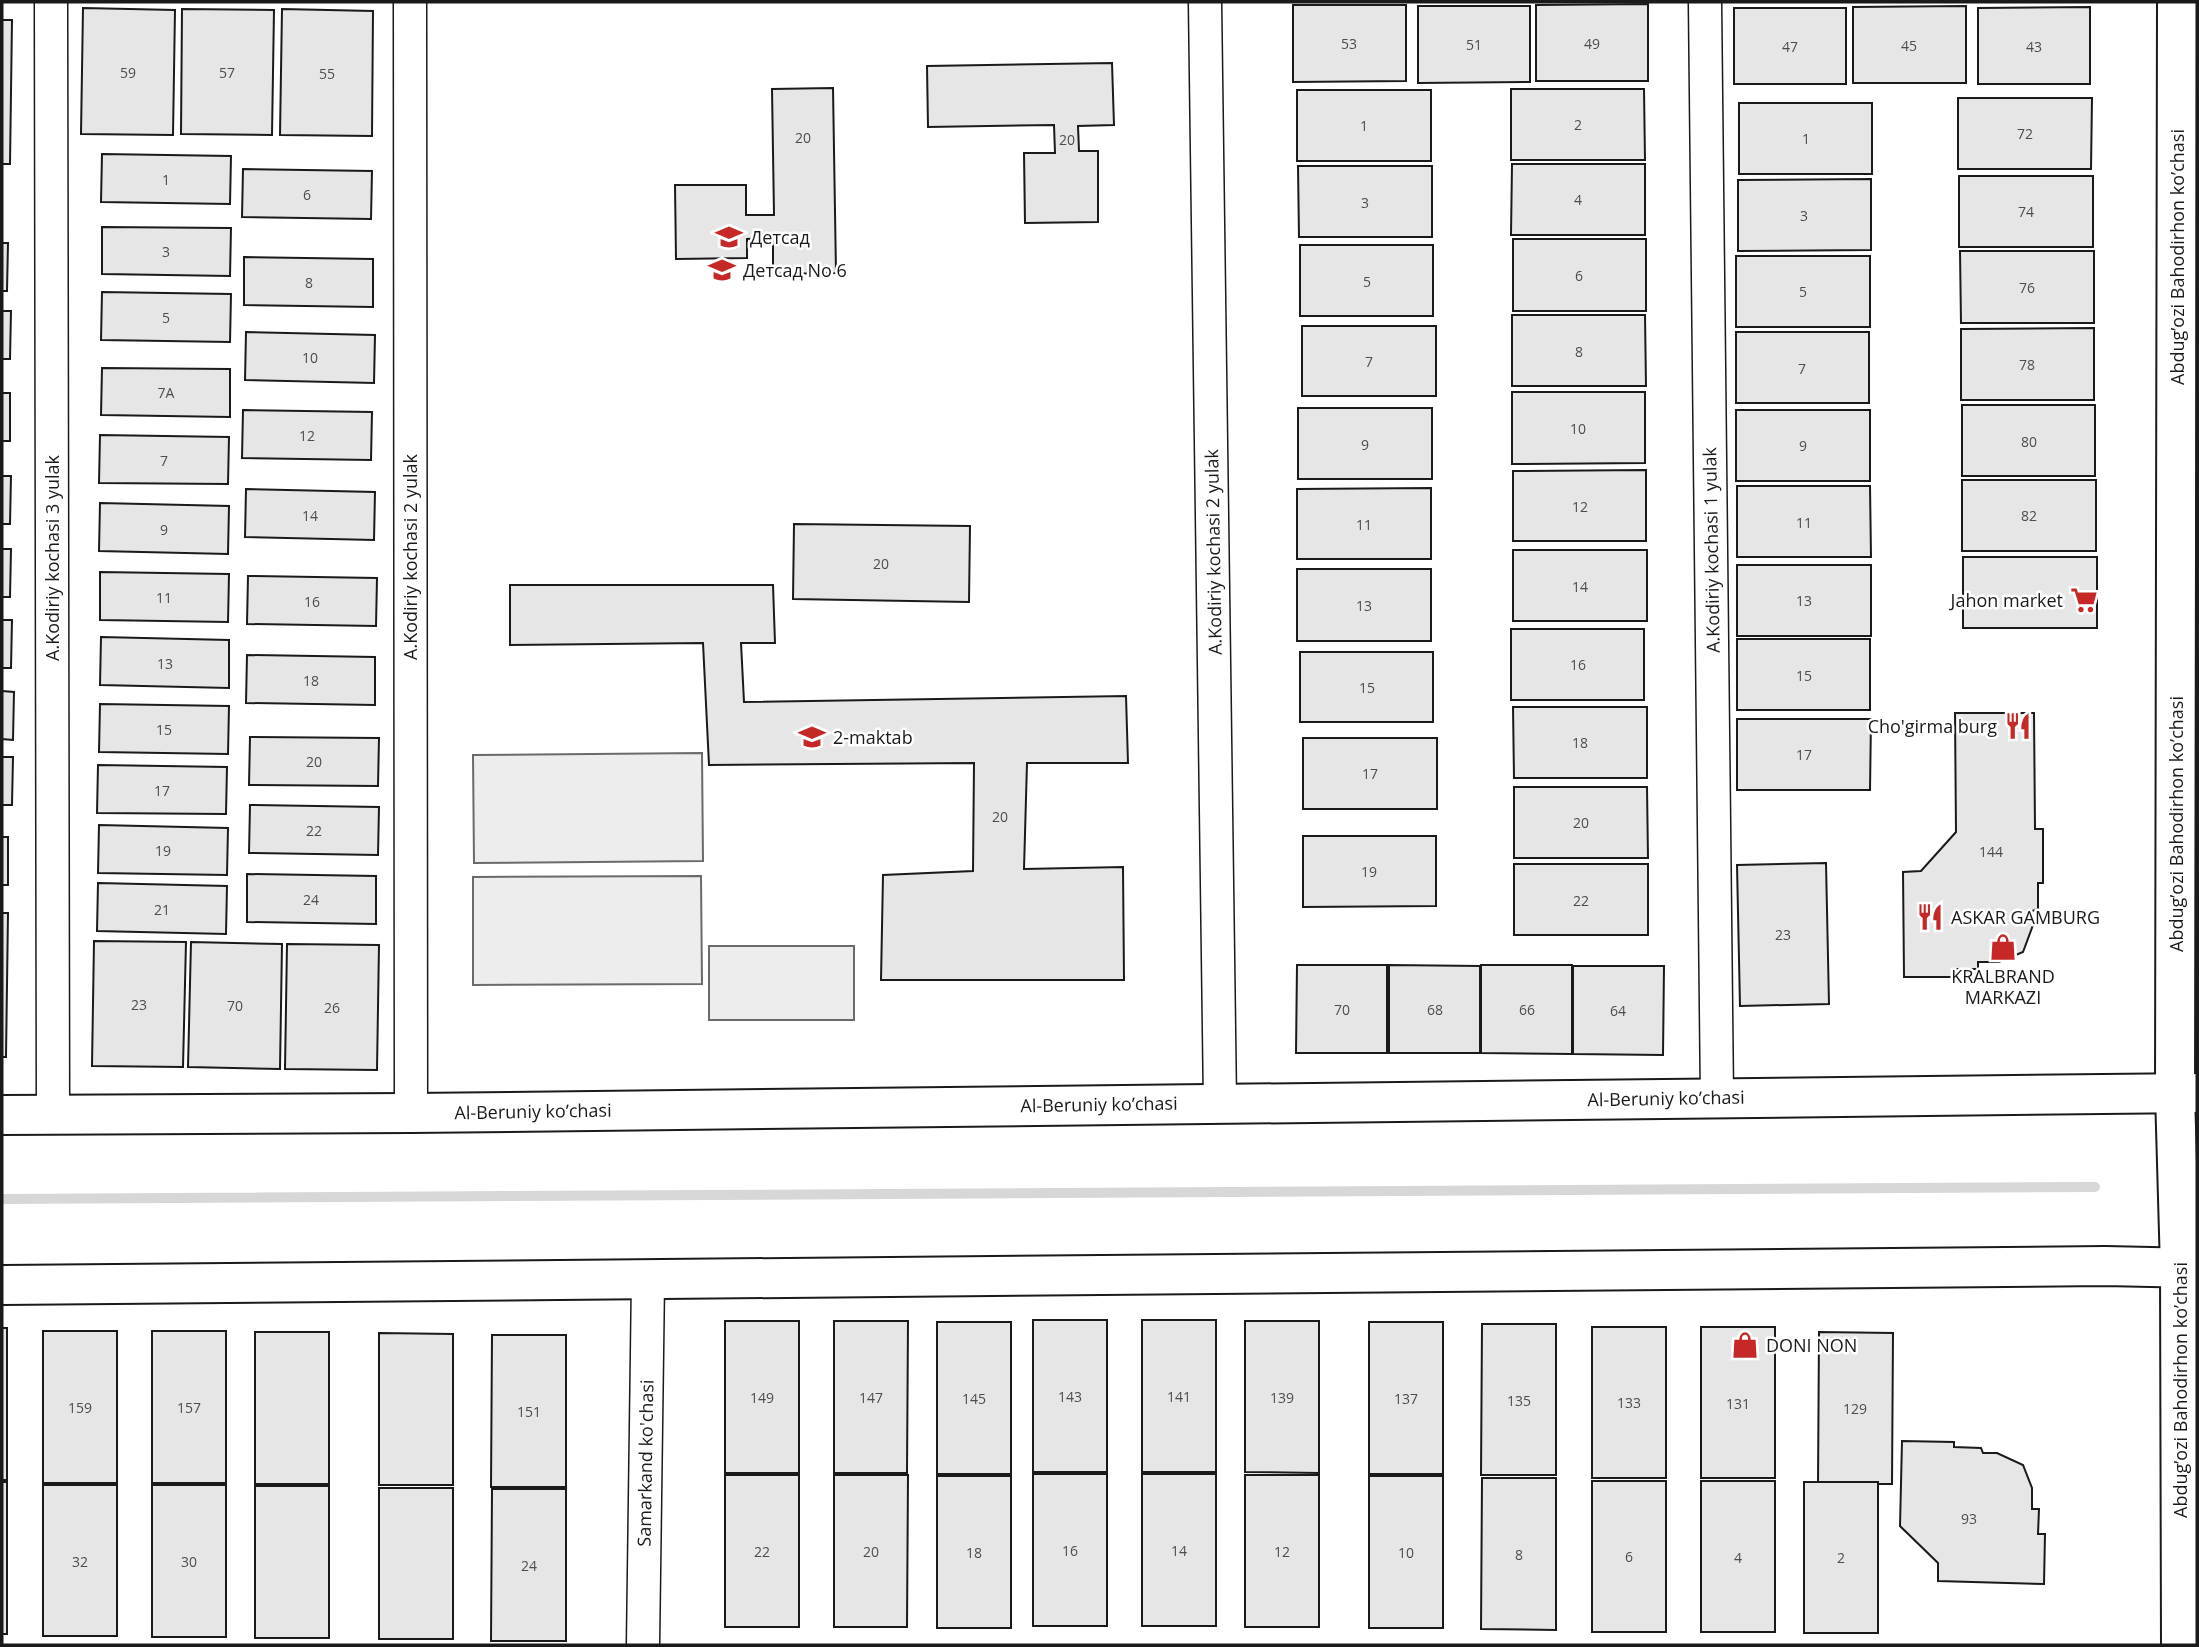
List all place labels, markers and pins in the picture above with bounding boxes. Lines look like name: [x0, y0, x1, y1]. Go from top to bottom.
school or university icon: Детсад: [714, 222, 744, 252]
place label: Детсад: [750, 225, 810, 249]
school or university icon: Детсад No 6: [707, 255, 737, 285]
place label: Детсад No 6: [743, 258, 847, 282]
supermarket icon: Jahon market: [2069, 585, 2099, 615]
place label: Jahon market: [1949, 588, 2063, 612]
restaurant icon: Cho'girma burg: [2003, 711, 2033, 741]
place label: Cho'girma burg: [1868, 714, 1997, 738]
school or university icon: 2-maktab: [797, 722, 827, 752]
place label: 2-maktab: [833, 725, 913, 749]
restaurant icon: ASKAR GAMBURG: [1915, 902, 1945, 932]
place label: ASKAR GAMBURG: [1951, 905, 2100, 929]
shop icon: KRALBRAND MARKAZI: [1988, 932, 2018, 962]
place label: KRALBRAND MARKAZI: [1951, 964, 2055, 1009]
shop icon: DONI NON: [1730, 1330, 1760, 1360]
place label: DONI NON: [1766, 1333, 1857, 1357]

